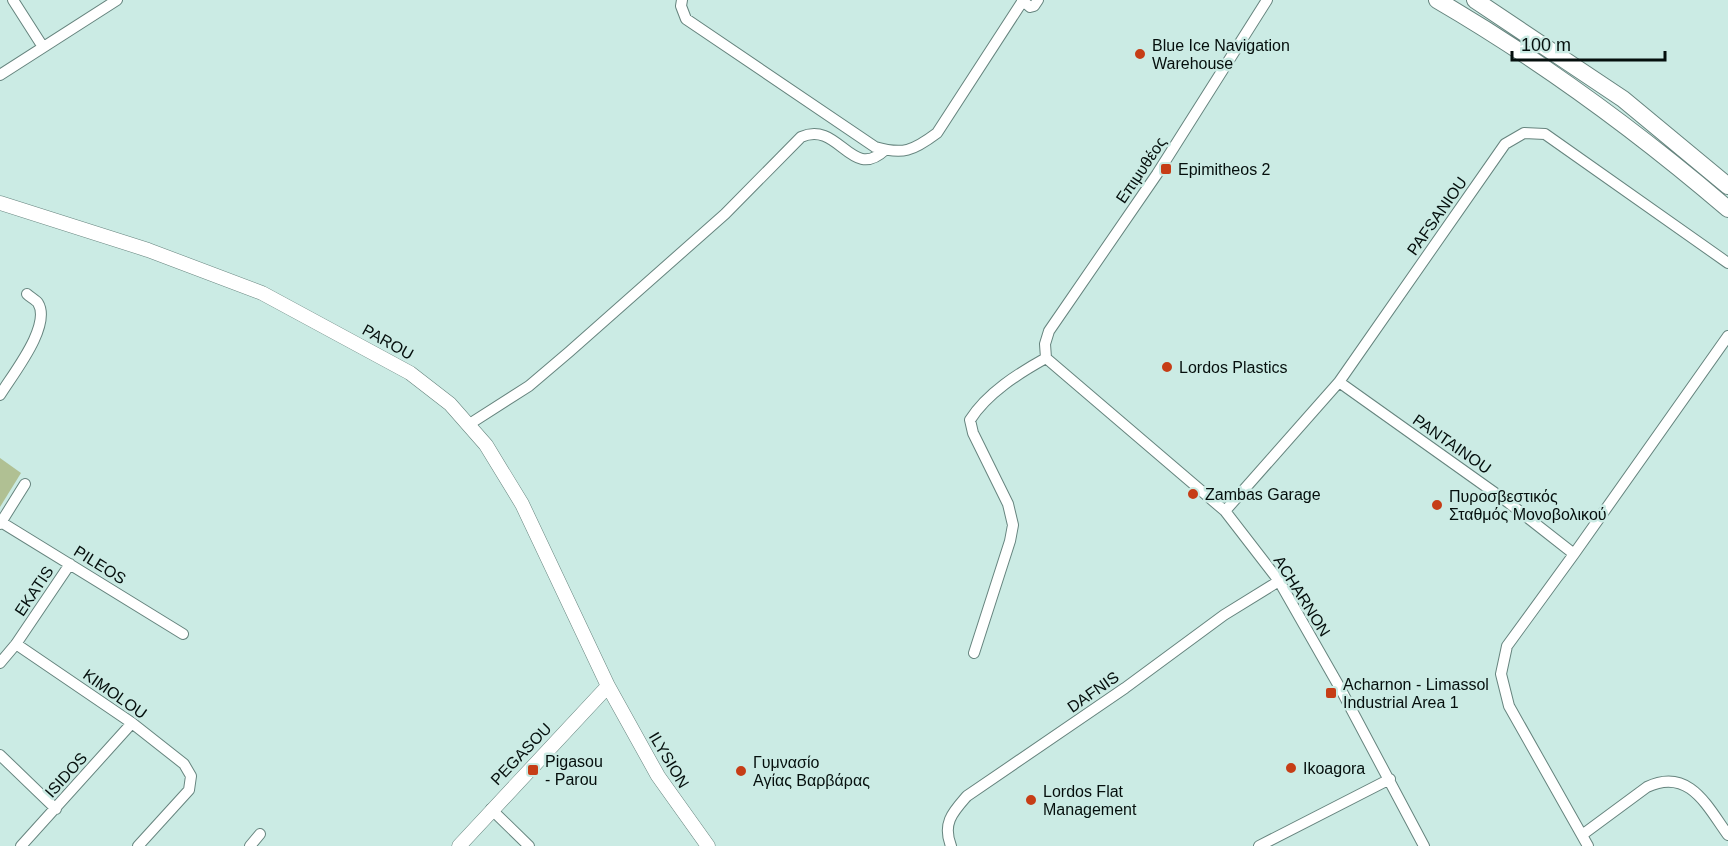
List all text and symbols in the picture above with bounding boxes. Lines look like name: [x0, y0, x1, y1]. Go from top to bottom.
scale bar: [1512, 24, 1665, 62]
text: 100 m: [1521, 35, 1571, 55]
place label: Blue Ice Navigation Warehouse: [1152, 37, 1290, 72]
marker: Blue Ice Navigation Warehouse: [1133, 47, 1147, 61]
street label: Επιμυθέος: [1113, 134, 1169, 206]
place label: Epimitheos 2: [1178, 161, 1271, 178]
marker: Epimitheos 2: [1159, 162, 1173, 176]
street label: PAFSANIOU: [1404, 174, 1470, 258]
street label: PAROU: [360, 321, 416, 363]
place label: Lordos Plastics: [1179, 359, 1288, 376]
marker: Lordos Plastics: [1160, 360, 1174, 374]
street label: PANTAINOU: [1410, 411, 1494, 477]
place label: Zambas Garage: [1205, 486, 1321, 503]
marker: Zambas Garage: [1186, 487, 1200, 501]
place label: Πυροσβεστικός Σταθμός Μονοβολικού: [1449, 488, 1607, 523]
marker: Πυροσβεστικός Σταθμός Μονοβολικού: [1430, 498, 1444, 512]
street label: PILEOS: [71, 542, 129, 588]
street label: ACHARNON: [1271, 553, 1333, 639]
street label: EKATIS: [11, 563, 57, 619]
street label: KIMOLOU: [80, 666, 150, 722]
street label: DAFNIS: [1064, 668, 1122, 716]
place label: Acharnon - Limassol Industrial Area 1: [1343, 676, 1489, 711]
marker: Acharnon - Limassol Industrial Area 1: [1324, 686, 1338, 700]
street label: PEGASOU: [487, 720, 555, 788]
street label: ILYSION: [646, 729, 692, 791]
street label: ISIDOS: [42, 749, 90, 801]
place label: Pigasou - Parou: [545, 753, 603, 788]
place label: Γυμνασίο Αγίας Βαρβάρας: [753, 754, 870, 789]
place label: Ikoagora: [1303, 760, 1365, 777]
marker: Ikoagora: [1284, 761, 1298, 775]
marker: Pigasou - Parou: [526, 763, 540, 777]
marker: Γυμνασίο Αγίας Βαρβάρας: [734, 764, 748, 778]
place label: Lordos Flat Management: [1043, 783, 1137, 818]
marker: Lordos Flat Management: [1024, 793, 1038, 807]

